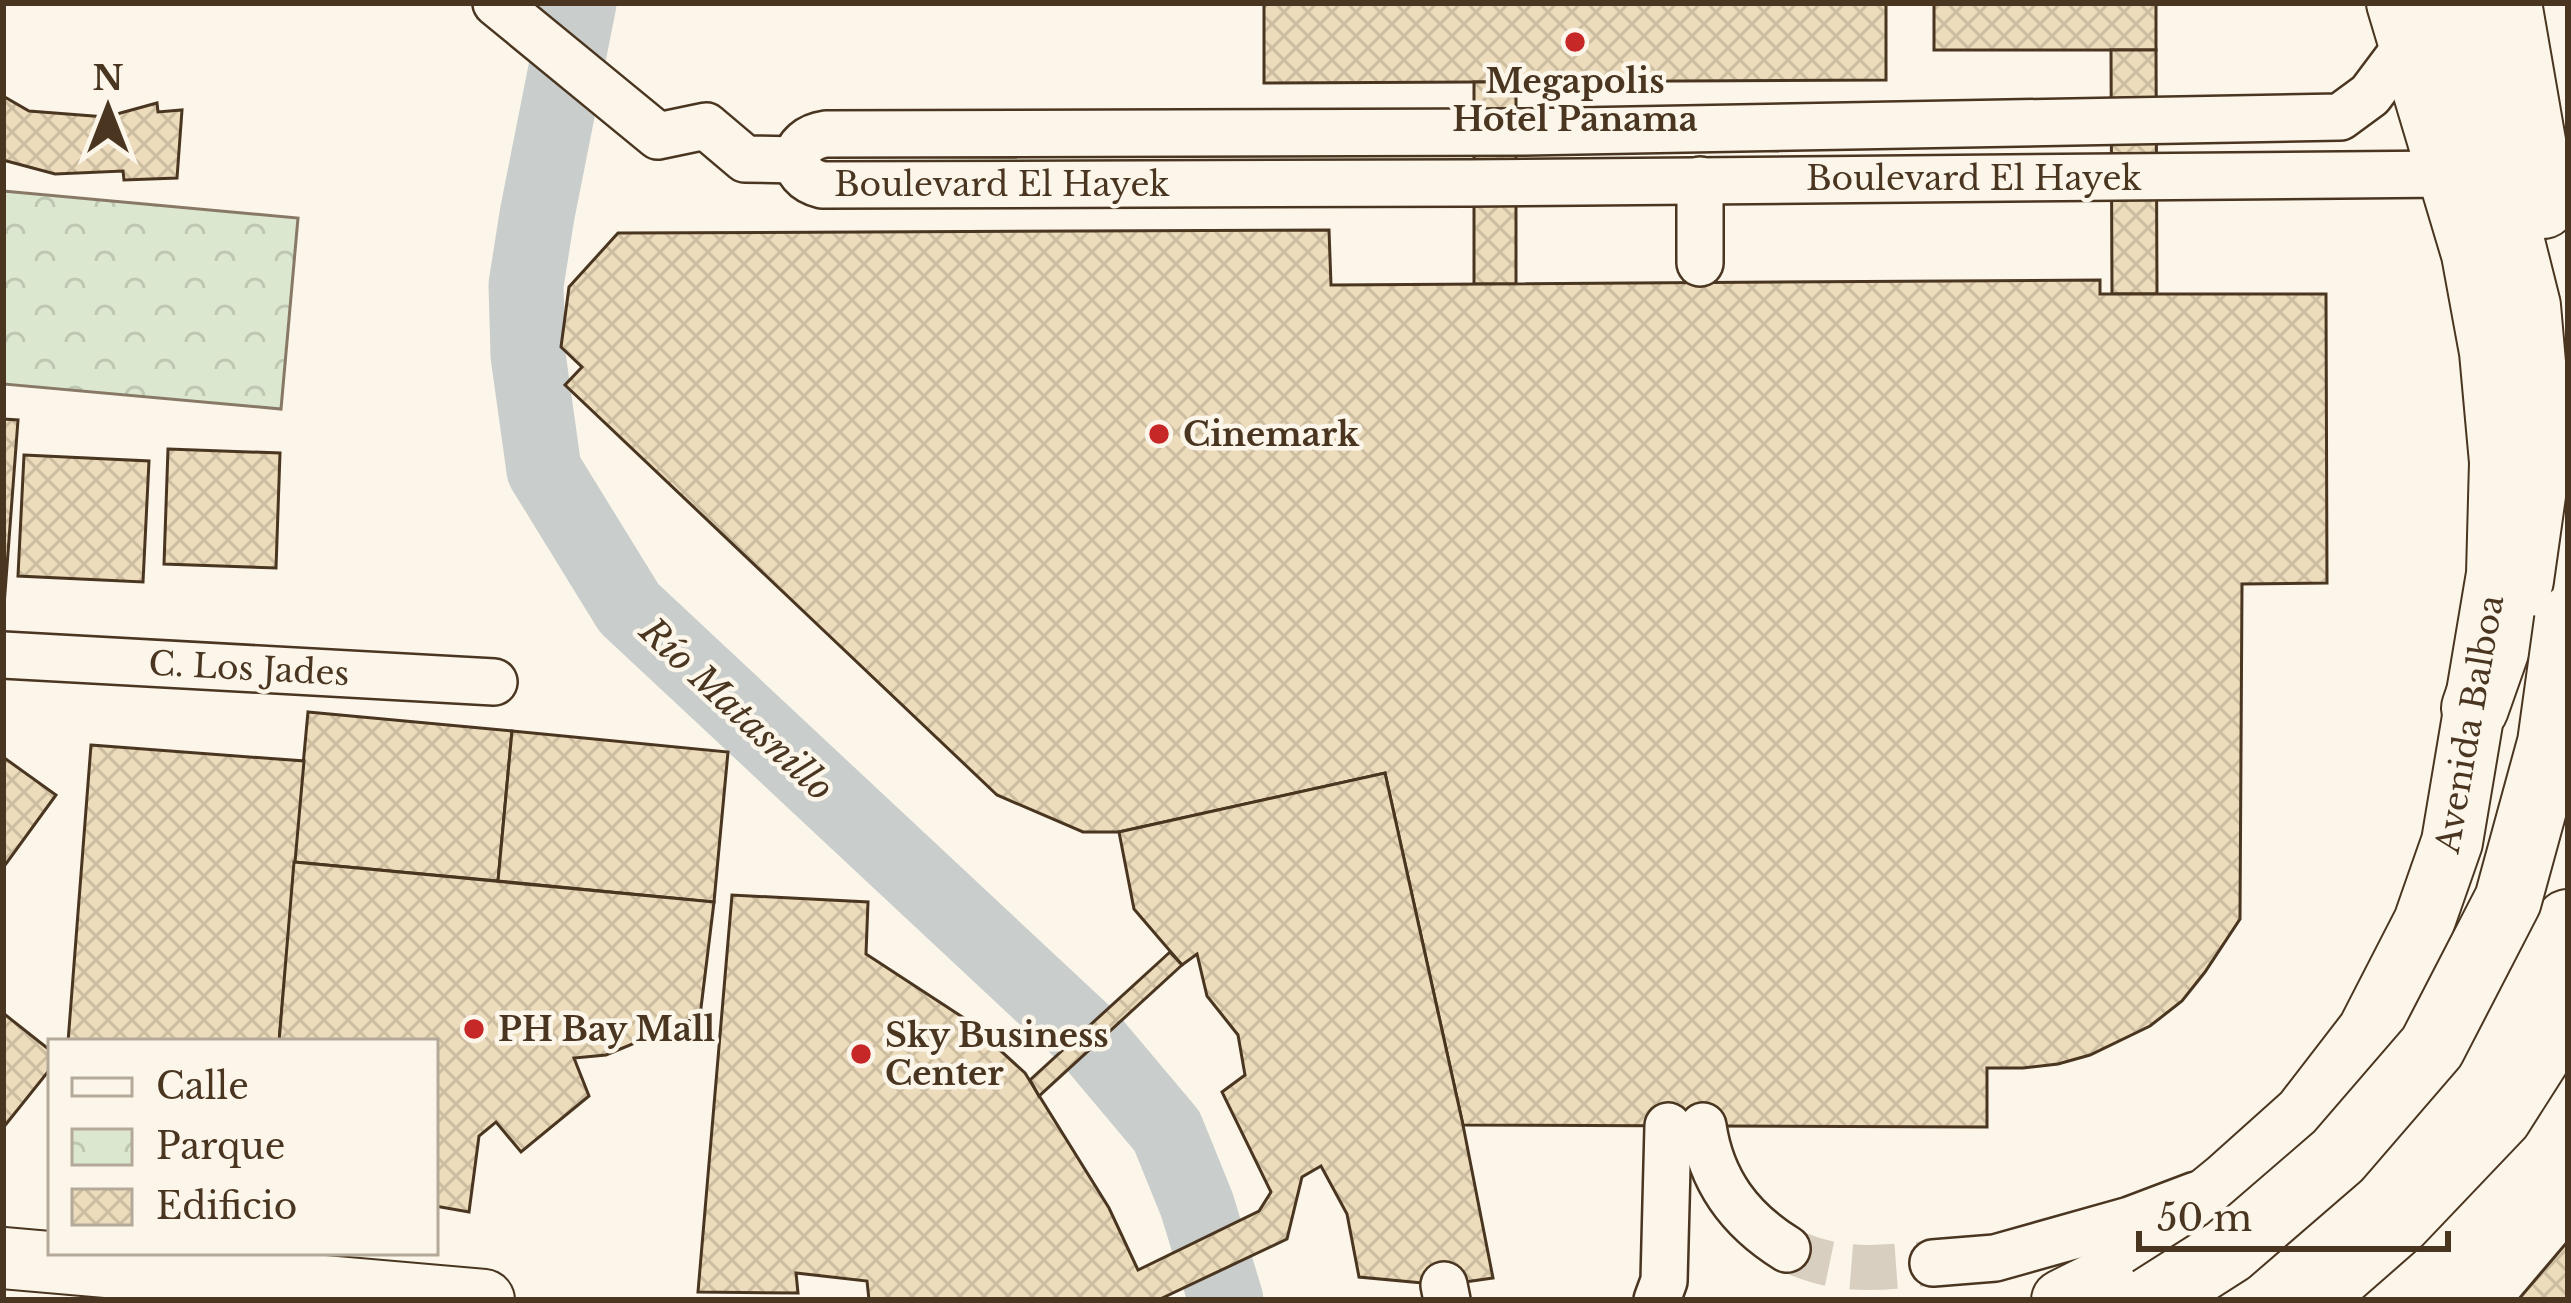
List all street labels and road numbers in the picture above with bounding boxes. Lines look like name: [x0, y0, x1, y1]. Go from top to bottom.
street label: Boulevard El Hayek: [1806, 158, 2142, 199]
street label: Boulevard El Hayek: [834, 164, 1170, 205]
street label: Avenida Balboa: [2426, 591, 2512, 857]
street label: C. Los Jades: [147, 643, 350, 694]

